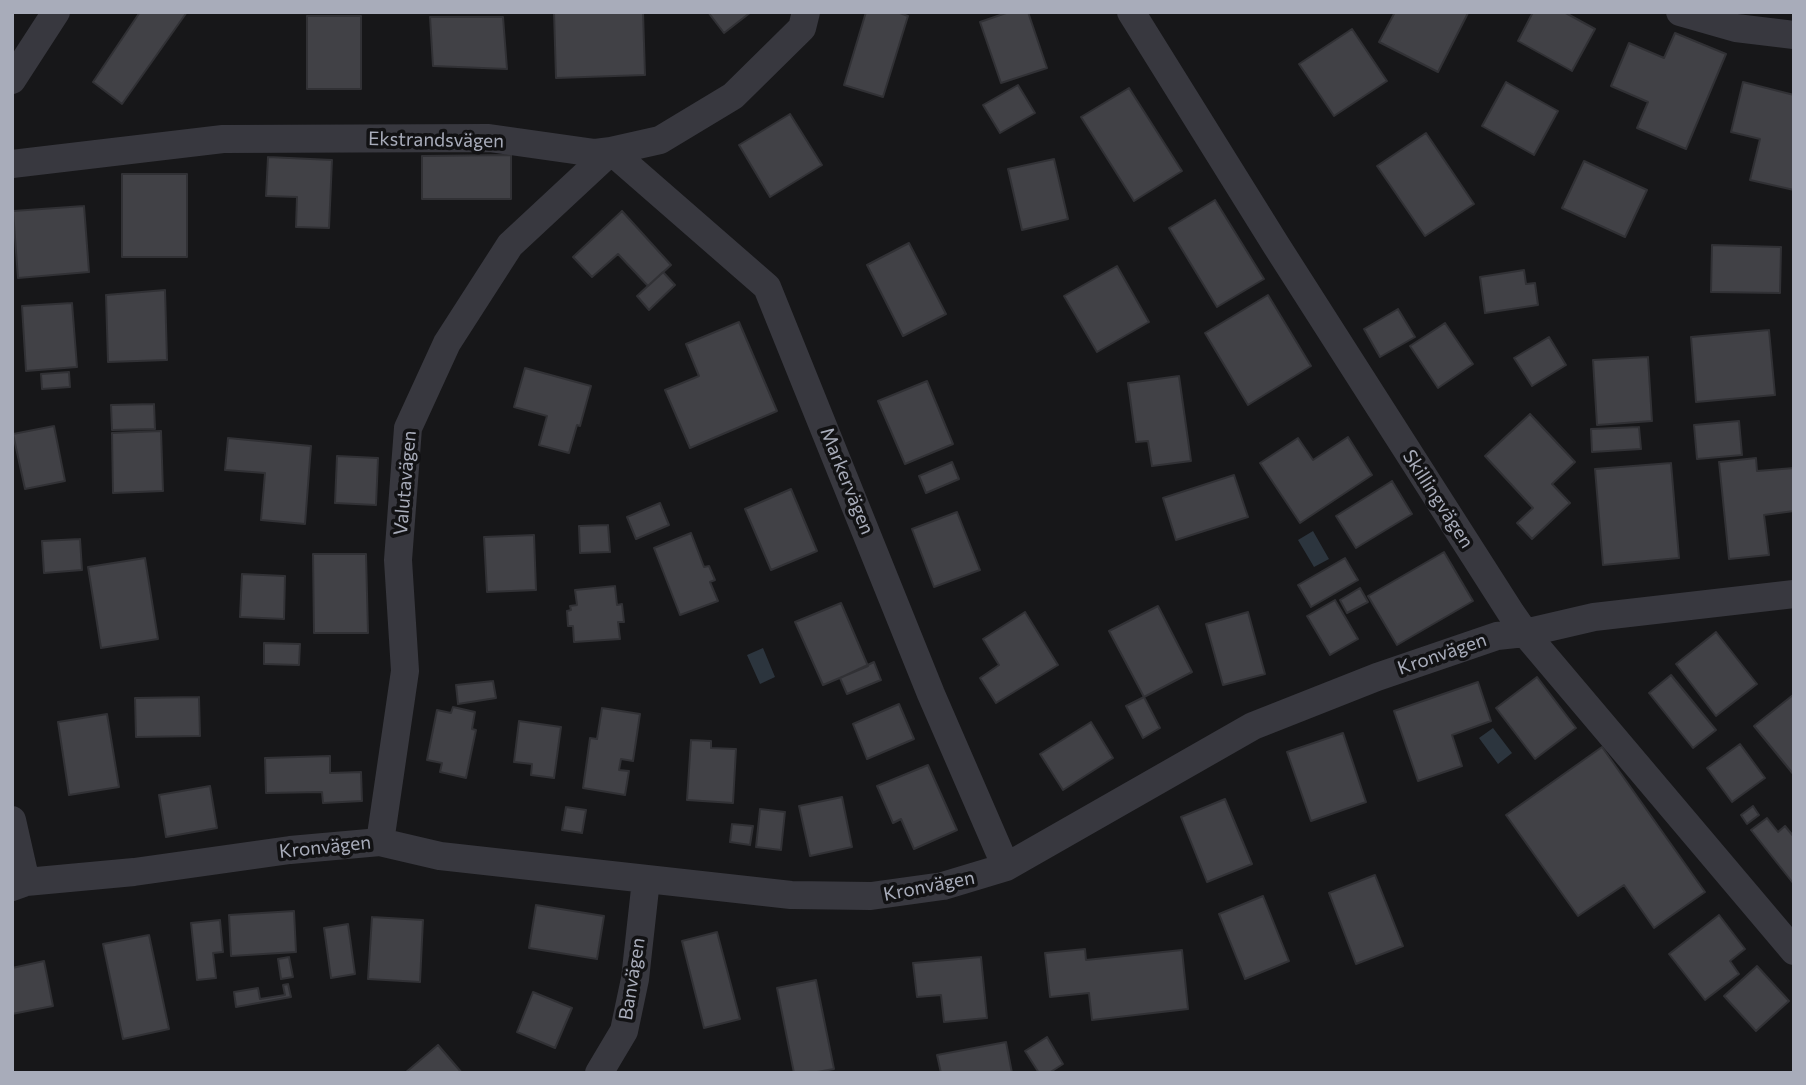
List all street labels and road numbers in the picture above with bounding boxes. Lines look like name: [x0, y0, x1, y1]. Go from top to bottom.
street label: Ekstrandsvägen: [368, 127, 504, 153]
street label: Markervägen: [815, 424, 879, 538]
street label: Valutavägen: [389, 430, 421, 536]
street label: Skillingvägen: [1398, 446, 1478, 552]
street label: Kronvägen: [1395, 628, 1489, 680]
street label: Kronvägen: [278, 831, 372, 863]
street label: Kronvägen: [881, 866, 977, 906]
street label: Banvägen: [614, 936, 650, 1022]

